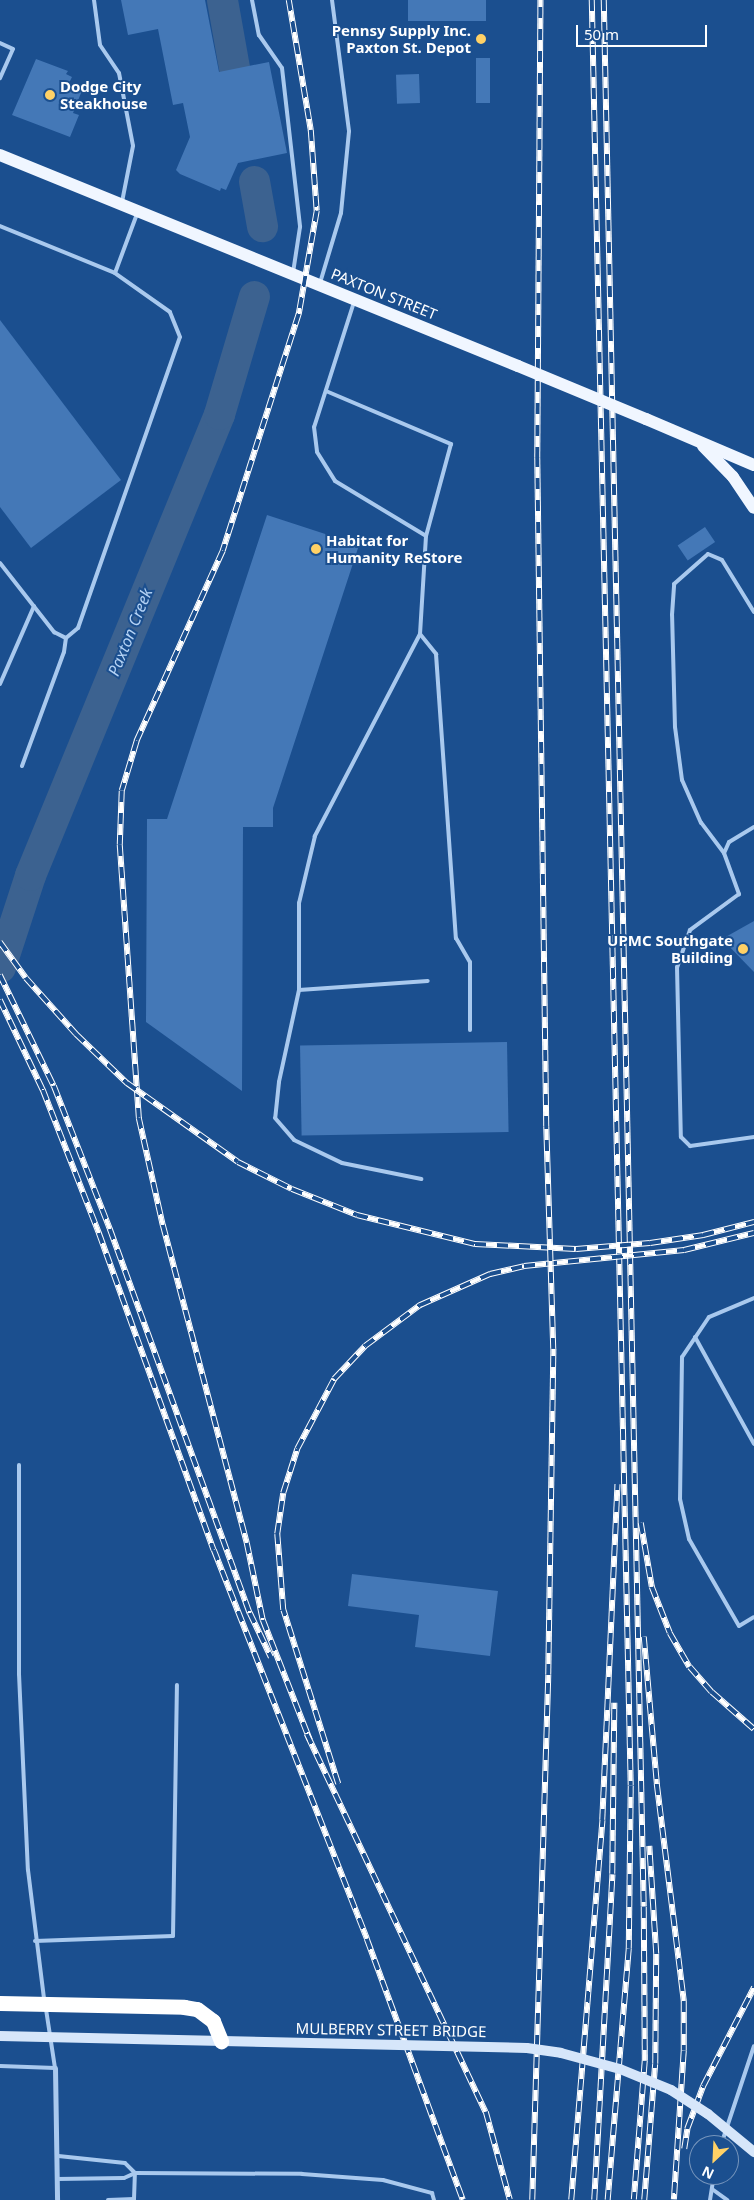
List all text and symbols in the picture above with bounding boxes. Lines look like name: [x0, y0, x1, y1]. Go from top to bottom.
scale bar: [579, 15, 710, 47]
place label: Pennsy Supply Inc. Paxton St. Depot: [332, 21, 471, 56]
text: 50 m: [584, 24, 619, 44]
marker: Pennsy Supply Inc. Paxton St. Depot: [475, 33, 487, 45]
place label: Dodge City Steakhouse: [60, 77, 147, 112]
marker: Dodge City Steakhouse: [44, 89, 56, 101]
street label: PAXTON STREET: [328, 265, 440, 323]
place label: Habitat for Humanity ReStore: [326, 531, 462, 566]
marker: Habitat for Humanity ReStore: [310, 543, 322, 555]
water label: Paxton Creek: [104, 585, 156, 679]
place label: UPMC Southgate Building: [607, 931, 733, 966]
marker: UPMC Southgate Building: [737, 943, 749, 955]
street label: MULBERRY STREET BRIDGE: [295, 2019, 487, 2041]
north arrow: [689, 2135, 739, 2185]
text: N: [699, 2162, 717, 2184]

